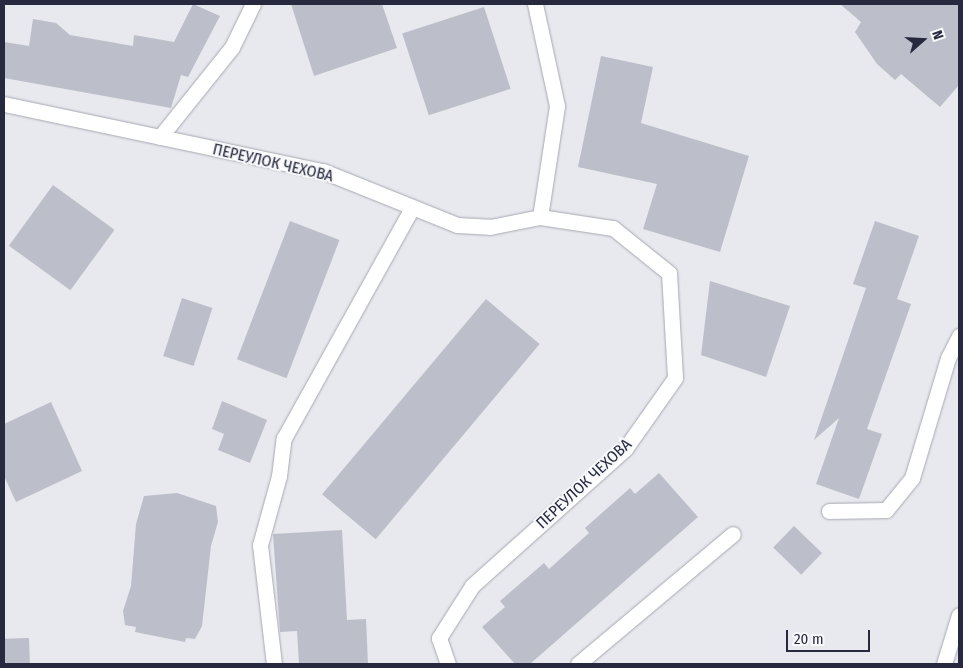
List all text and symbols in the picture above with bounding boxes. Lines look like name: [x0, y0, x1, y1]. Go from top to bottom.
north arrow: [898, 15, 948, 65]
text: N: [928, 28, 947, 42]
street label: ПЕРЕУЛОК ЧЕХОВА: [211, 140, 335, 186]
street label: ПЕРЕУЛОК ЧЕХОВА: [532, 435, 636, 533]
scale bar: [788, 620, 872, 652]
text: 20 m: [794, 630, 824, 648]

